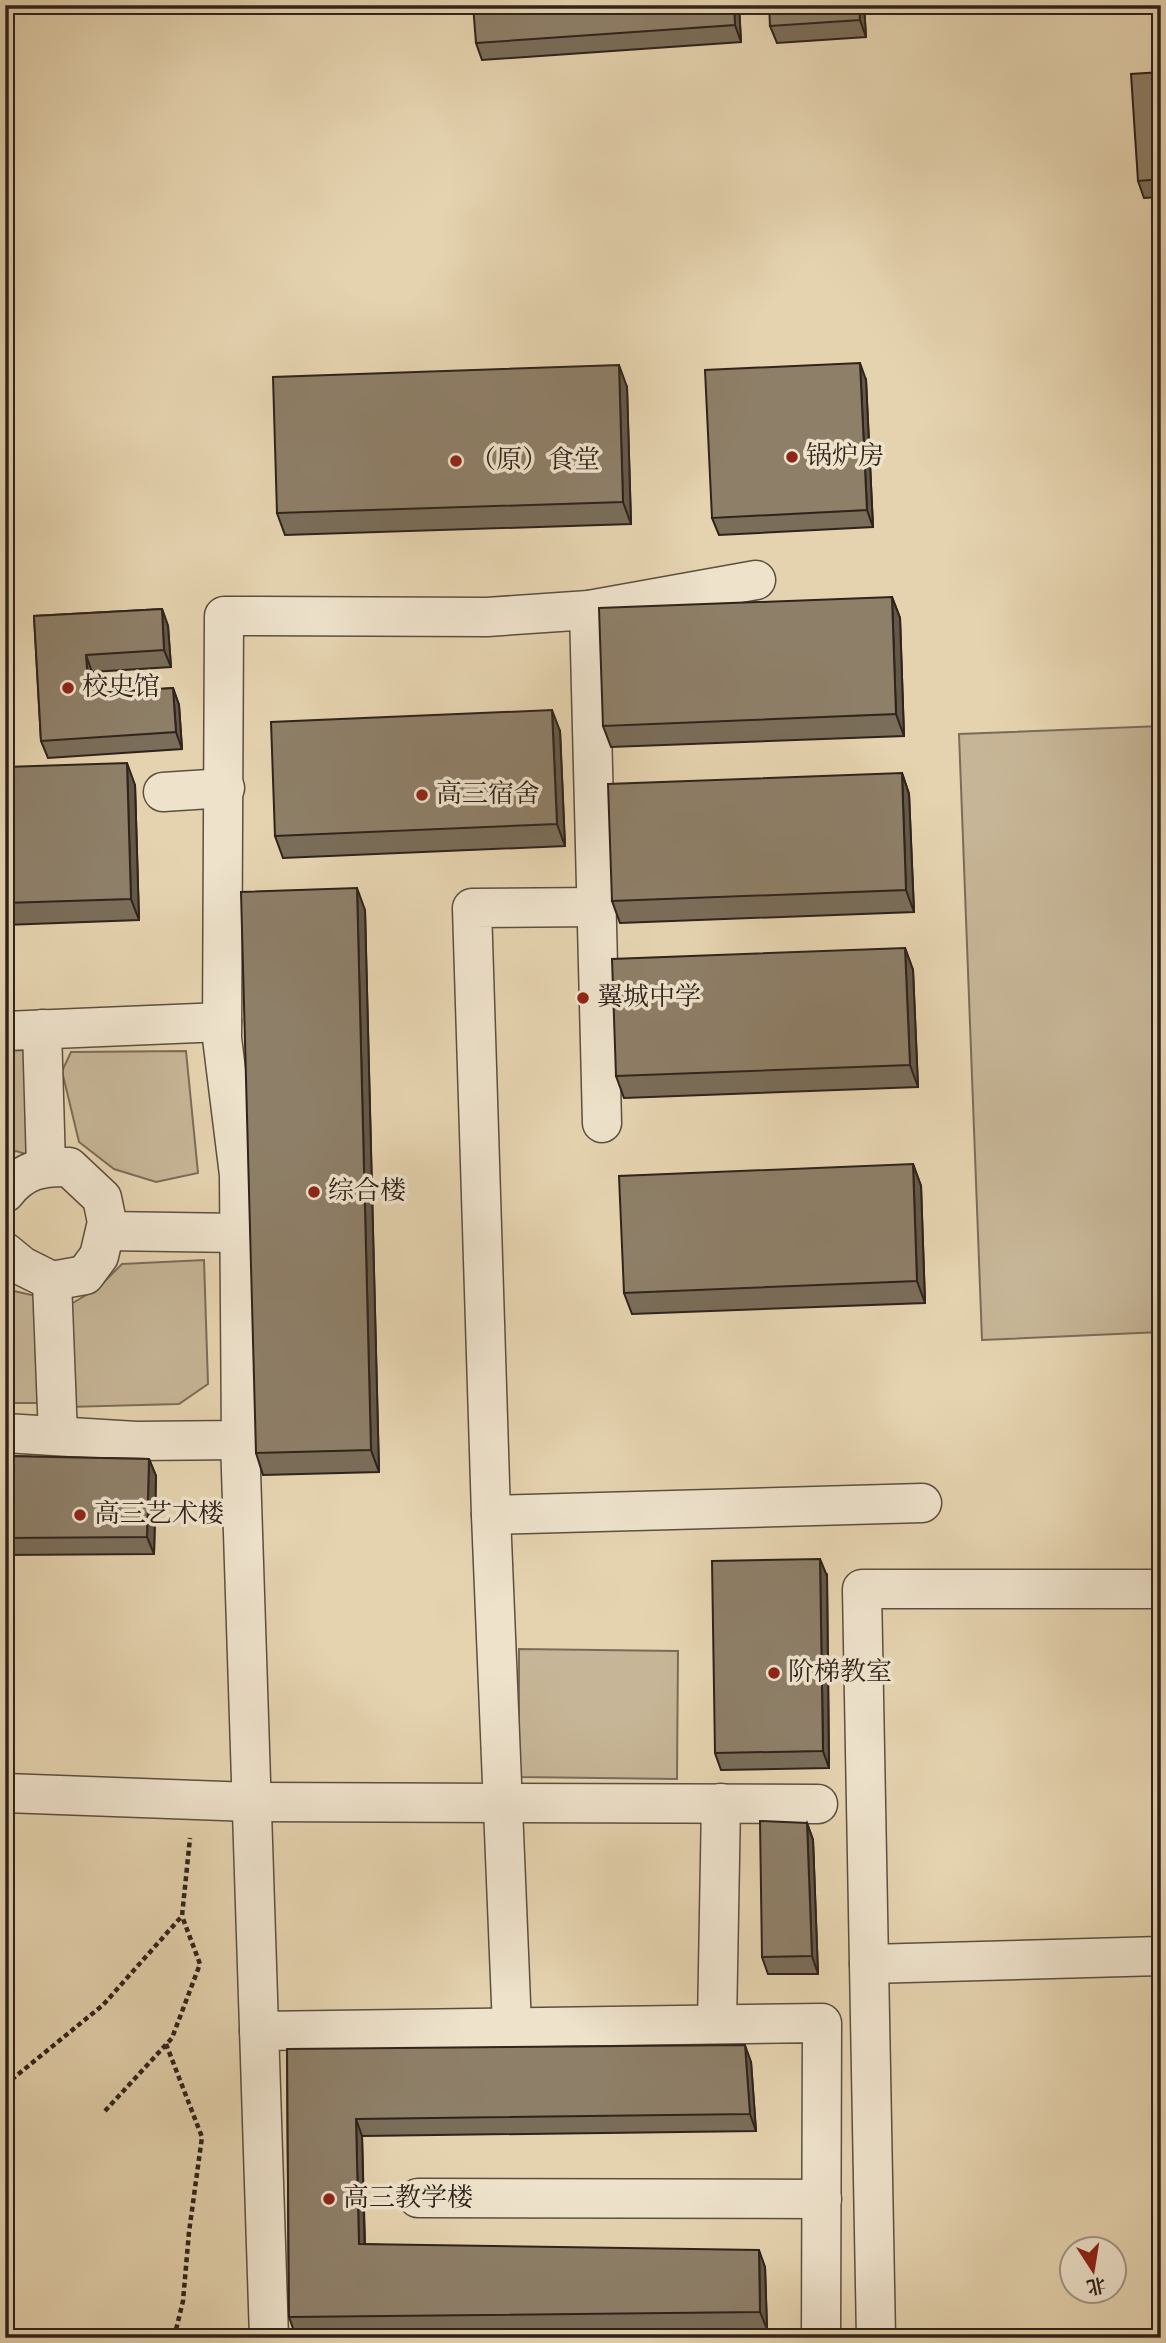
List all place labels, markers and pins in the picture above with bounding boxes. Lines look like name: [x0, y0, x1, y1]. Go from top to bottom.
place label: 锅炉房: [806, 439, 884, 476]
place label: （原）食堂: [470, 443, 600, 480]
marker: 锅炉房: [784, 449, 800, 465]
marker: （原）食堂: [448, 453, 464, 469]
place label: 校史馆: [82, 670, 160, 707]
marker: 校史馆: [60, 680, 76, 696]
place label: 高三宿舍: [436, 777, 540, 814]
marker: 高三宿舍: [414, 787, 430, 803]
place label: 翼城中学: [597, 980, 701, 1017]
marker: 翼城中学: [575, 990, 591, 1006]
place label: 综合楼: [328, 1174, 406, 1211]
marker: 综合楼: [306, 1184, 322, 1200]
place label: 高三艺术楼: [94, 1497, 224, 1534]
marker: 高三艺术楼: [72, 1507, 88, 1523]
place label: 阶梯教室: [788, 1655, 892, 1692]
marker: 阶梯教室: [766, 1665, 782, 1681]
place label: 高三教学楼: [343, 2181, 473, 2218]
marker: 高三教学楼: [321, 2191, 337, 2207]

